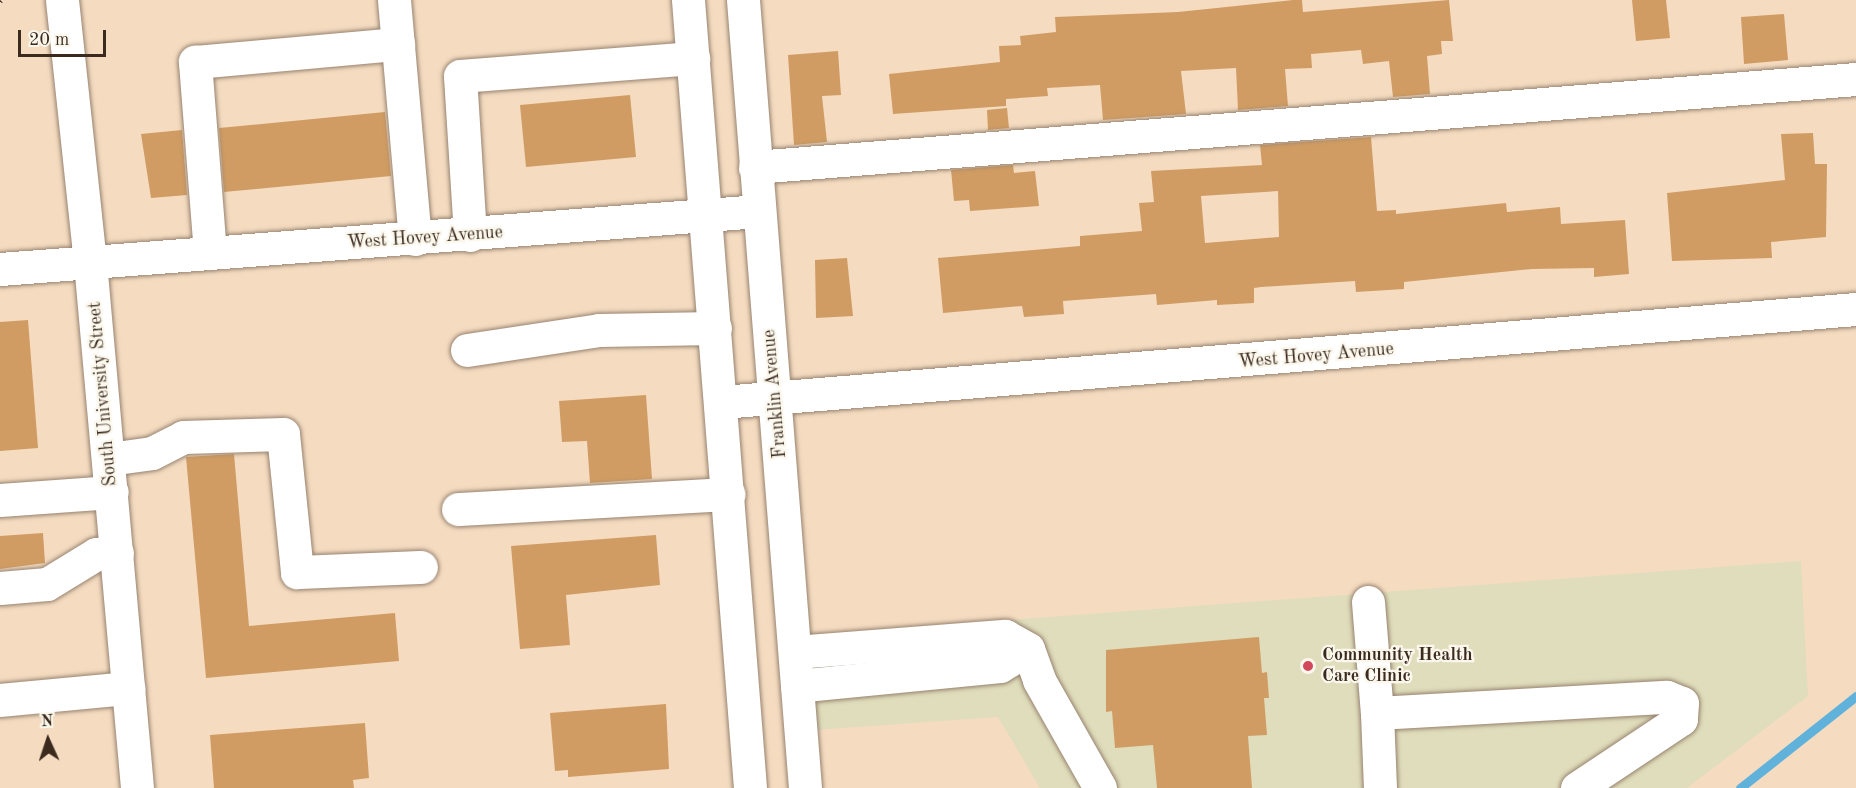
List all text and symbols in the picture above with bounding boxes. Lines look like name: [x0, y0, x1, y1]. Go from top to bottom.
scale bar: [21, 18, 110, 56]
text: 20 m: [29, 31, 69, 49]
street label: West Hovey Avenue: [346, 222, 504, 254]
street label: South University Street: [84, 301, 122, 487]
street label: Franklin Avenue: [759, 329, 791, 459]
street label: West Hovey Avenue: [1237, 338, 1395, 374]
place label: Community Health Care Clinic: [1322, 645, 1473, 688]
marker: Community Health Care Clinic: [1299, 657, 1317, 675]
north arrow: [18, 710, 78, 770]
text: N: [41, 714, 54, 730]

